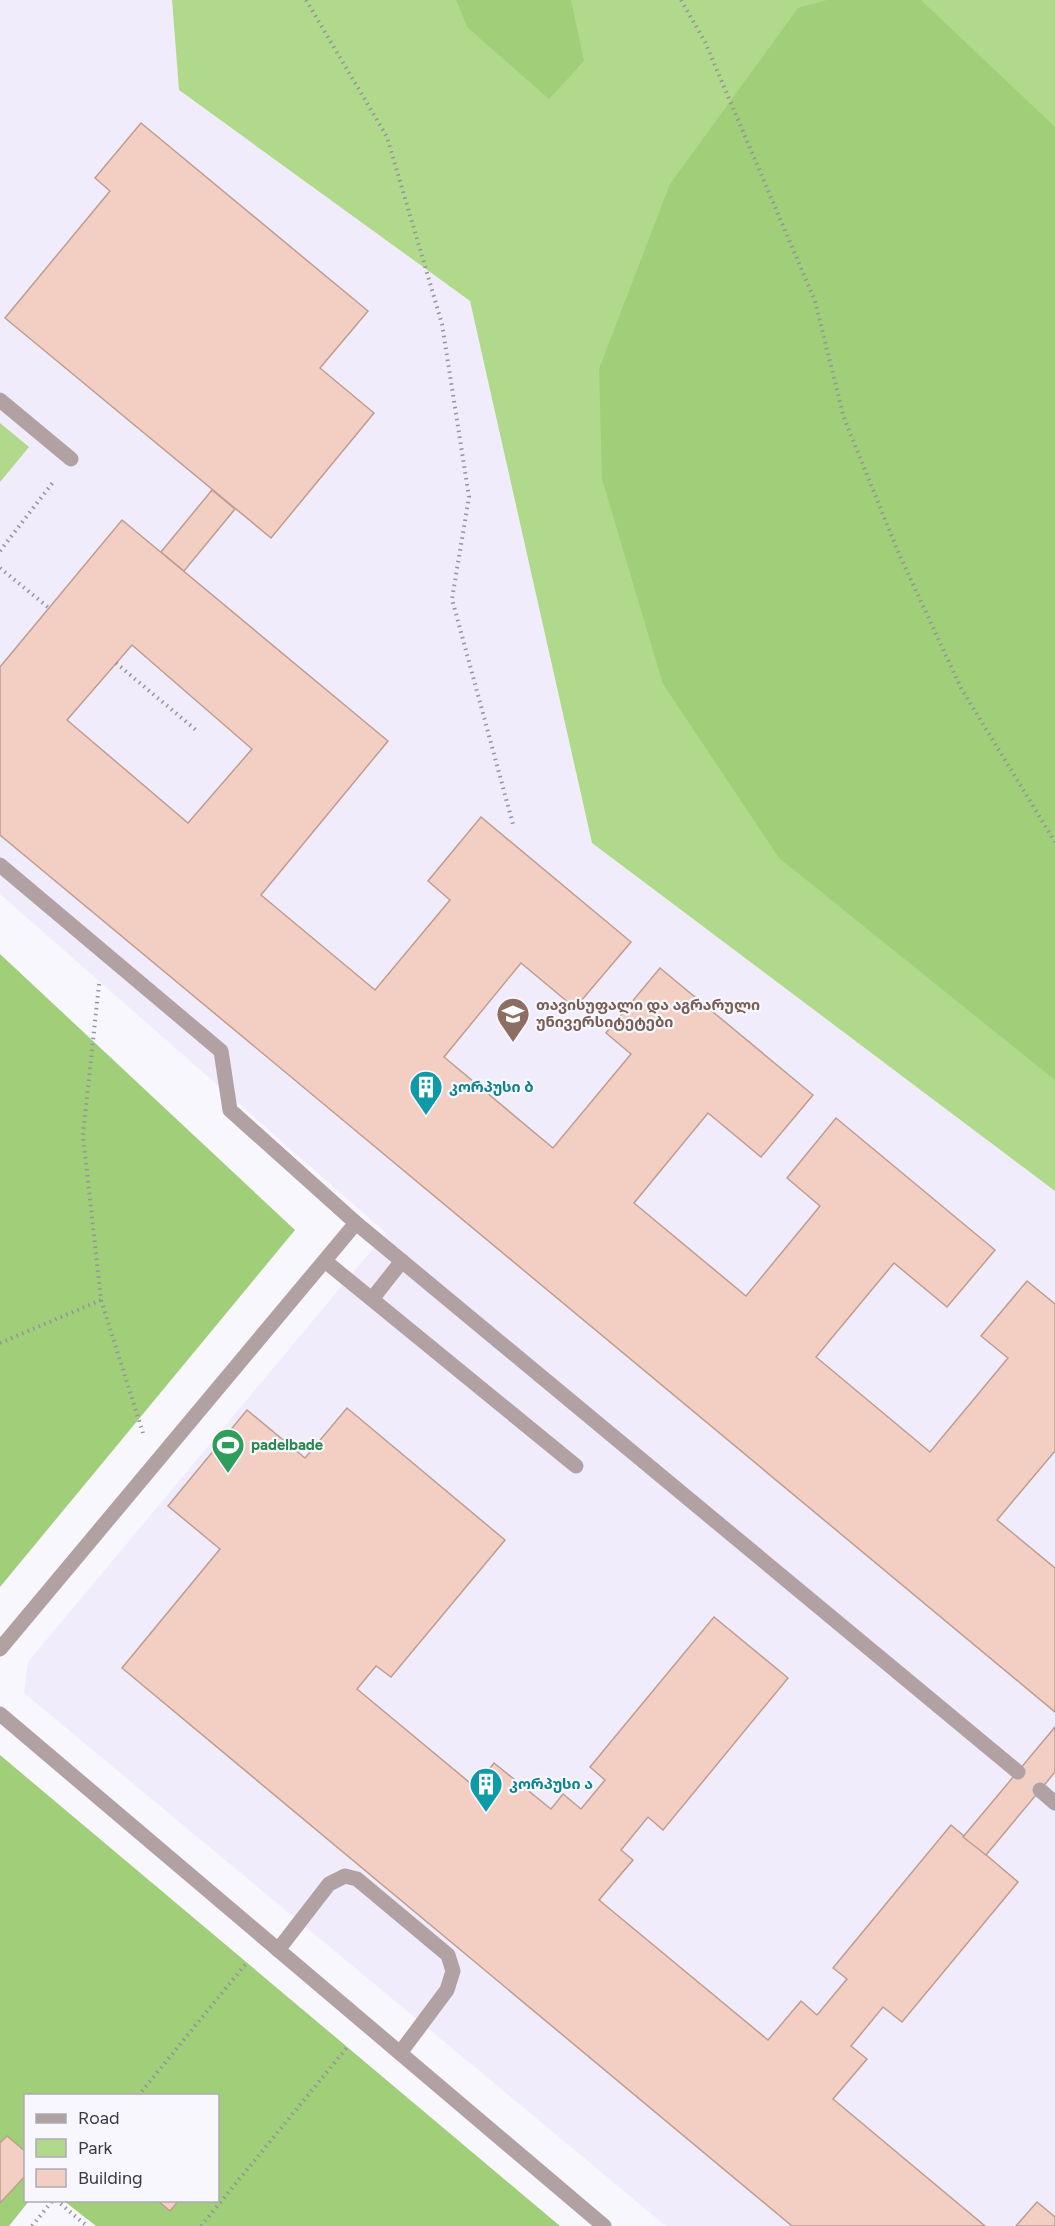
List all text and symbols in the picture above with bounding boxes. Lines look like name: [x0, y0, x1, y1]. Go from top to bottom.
school or university icon: თავისუფალი და აგრარული უნივერსიტეტები: [495, 996, 531, 1043]
place label: თავისუფალი და აგრარული უნივერსიტეტები: [536, 996, 760, 1031]
building icon: კორპუსი ბ: [408, 1069, 444, 1116]
place label: კორპუსი ბ: [449, 1078, 534, 1096]
sports icon: padelbade: [210, 1427, 246, 1474]
place label: padelbade: [251, 1436, 324, 1454]
building icon: კორპუსი ა: [468, 1766, 504, 1813]
place label: კორპუსი ა: [509, 1775, 593, 1793]
legend: [24, 2094, 219, 2202]
text: Road: [78, 2107, 119, 2129]
text: Park: [78, 2137, 113, 2159]
text: Building: [78, 2167, 143, 2189]

